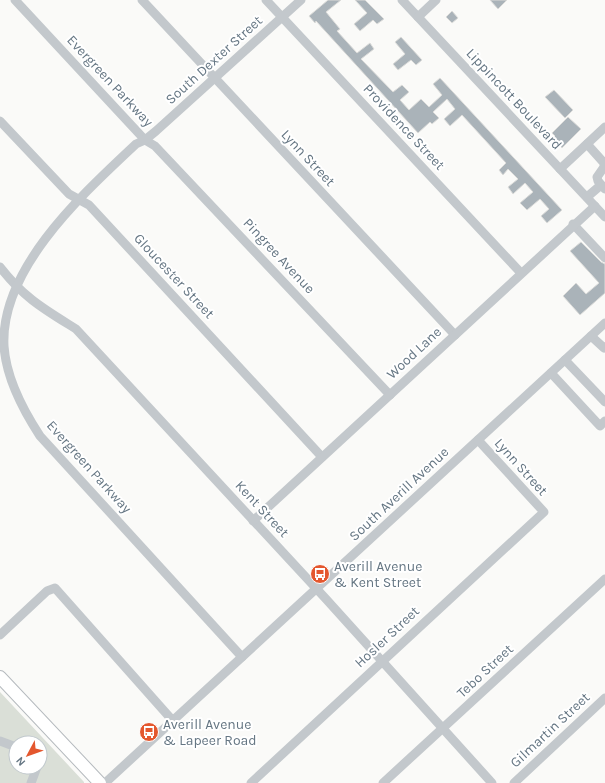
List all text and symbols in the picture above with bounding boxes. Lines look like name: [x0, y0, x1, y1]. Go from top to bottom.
street label: South Dexter Street: [162, 12, 266, 108]
street label: Evergreen Parkway: [63, 32, 157, 131]
street label: Lippincott Boulevard: [463, 45, 565, 153]
street label: Providence Street: [360, 80, 448, 174]
street label: Lynn Street: [277, 126, 339, 190]
street label: Pingree Avenue: [240, 215, 318, 297]
street label: Gloucester Street: [130, 230, 218, 322]
street label: Wood Lane: [383, 323, 445, 383]
street label: Evergreen Parkway: [43, 417, 135, 517]
street label: Lynn Street: [491, 435, 551, 499]
street label: South Averill Avenue: [346, 443, 452, 545]
street label: Kent Street: [232, 477, 292, 541]
place label: Averill Avenue & Kent Street: [334, 558, 422, 591]
bus stop icon: Averill Avenue & Kent Street: [309, 563, 331, 585]
street label: Hosler Street: [351, 603, 423, 671]
street label: Tebo Street: [453, 641, 517, 701]
street label: Gilmartin Street: [507, 689, 593, 771]
place label: Averill Avenue & Lapeer Road: [163, 716, 257, 749]
bus stop icon: Averill Avenue & Lapeer Road: [138, 721, 160, 743]
north arrow: [8, 735, 48, 775]
text: N: [13, 754, 28, 768]

